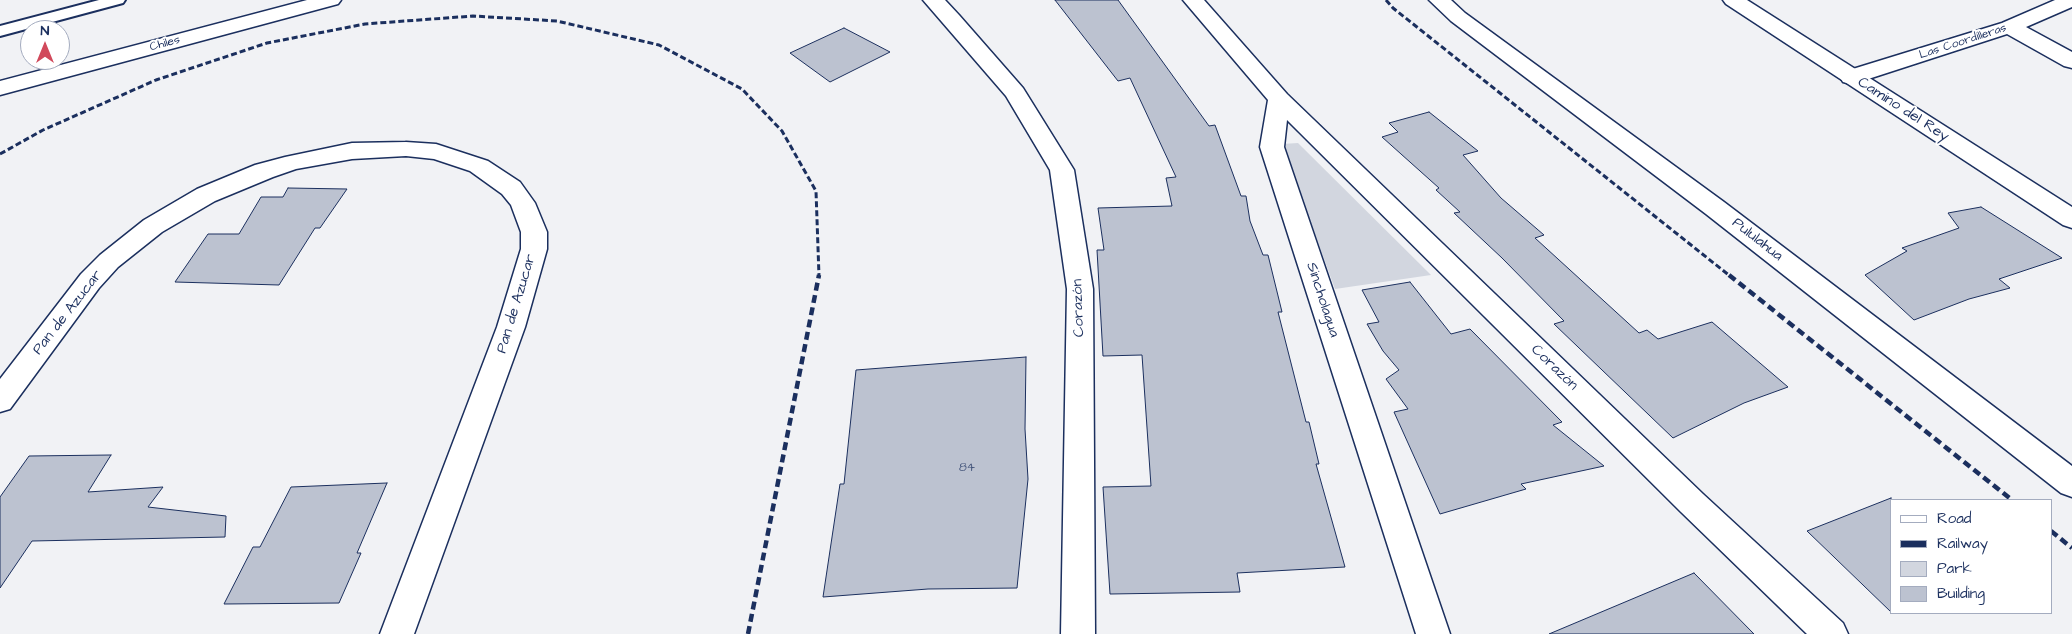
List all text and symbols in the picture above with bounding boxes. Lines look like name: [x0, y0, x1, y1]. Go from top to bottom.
north arrow: [20, 20, 70, 70]
text: N: [41, 21, 49, 41]
street label: Las Coordilleras: [1918, 21, 2008, 63]
street label: Chiles: [148, 33, 182, 55]
street label: Camino del Rey: [1854, 74, 1952, 146]
street label: Pululahua: [1728, 214, 1786, 266]
street label: Pan de Azucar: [493, 252, 541, 356]
street label: Sincholagua: [1301, 260, 1343, 340]
street label: Pan de Azucar: [29, 267, 107, 359]
street label: Corazón: [1069, 279, 1089, 337]
street label: Corazón: [1527, 341, 1581, 395]
house number: 84: [959, 461, 975, 475]
legend: [1890, 499, 2052, 614]
text: Road: [1937, 508, 1971, 529]
text: Railway: [1937, 533, 1988, 554]
text: Park: [1937, 558, 1972, 579]
text: Building: [1937, 583, 1985, 604]

